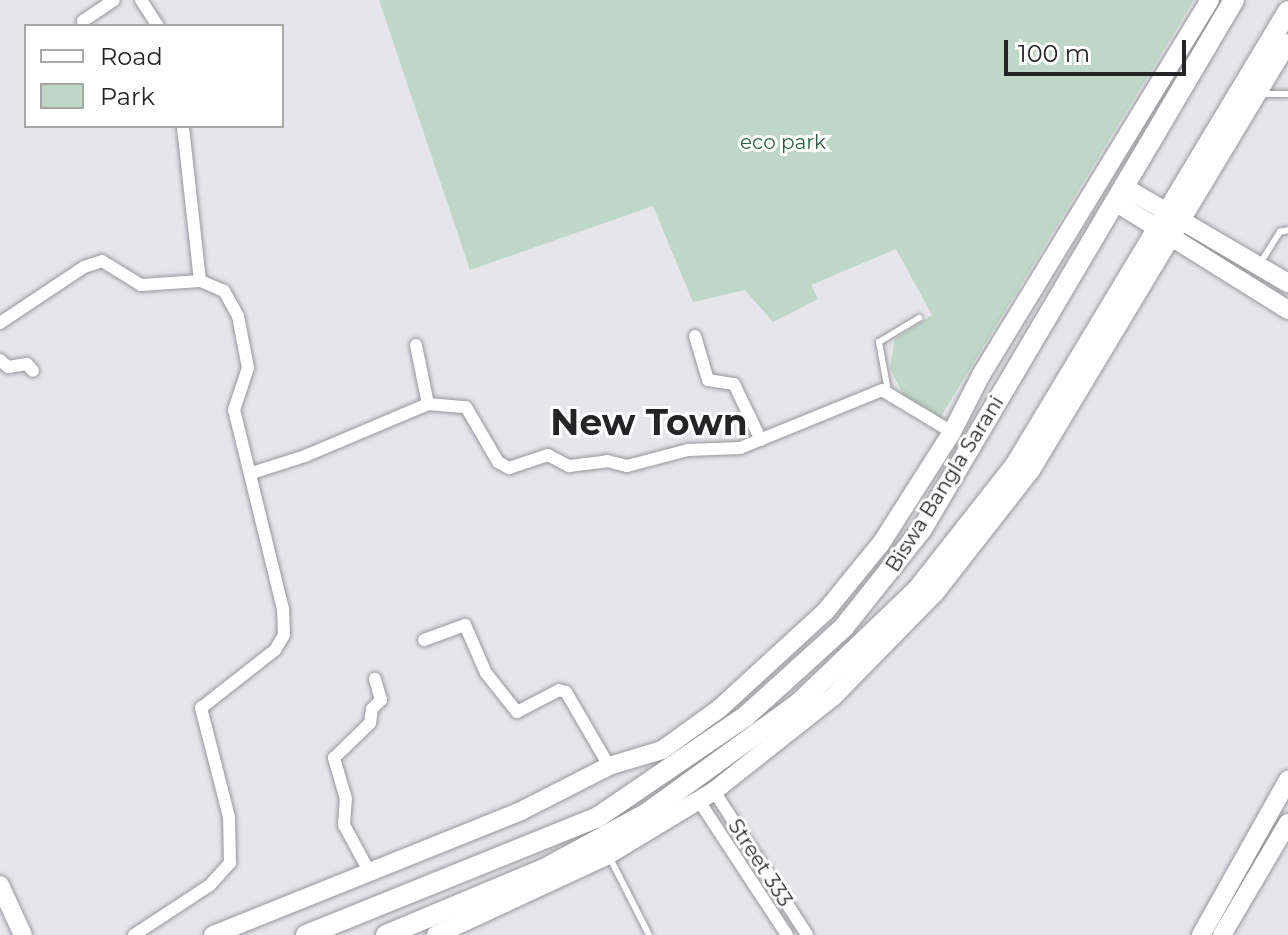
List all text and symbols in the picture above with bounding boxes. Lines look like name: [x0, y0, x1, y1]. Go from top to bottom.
legend: [24, 24, 284, 128]
scale bar: [1008, 24, 1190, 74]
text: 100 m: [1018, 39, 1090, 68]
text: Road: [100, 42, 163, 71]
text: Park: [100, 82, 155, 111]
park label: eco park: [740, 130, 826, 154]
street label: Biswa Bangla Sarani: [881, 392, 1009, 576]
district label: New Town: [550, 401, 748, 445]
street label: Street 333: [723, 815, 797, 911]

